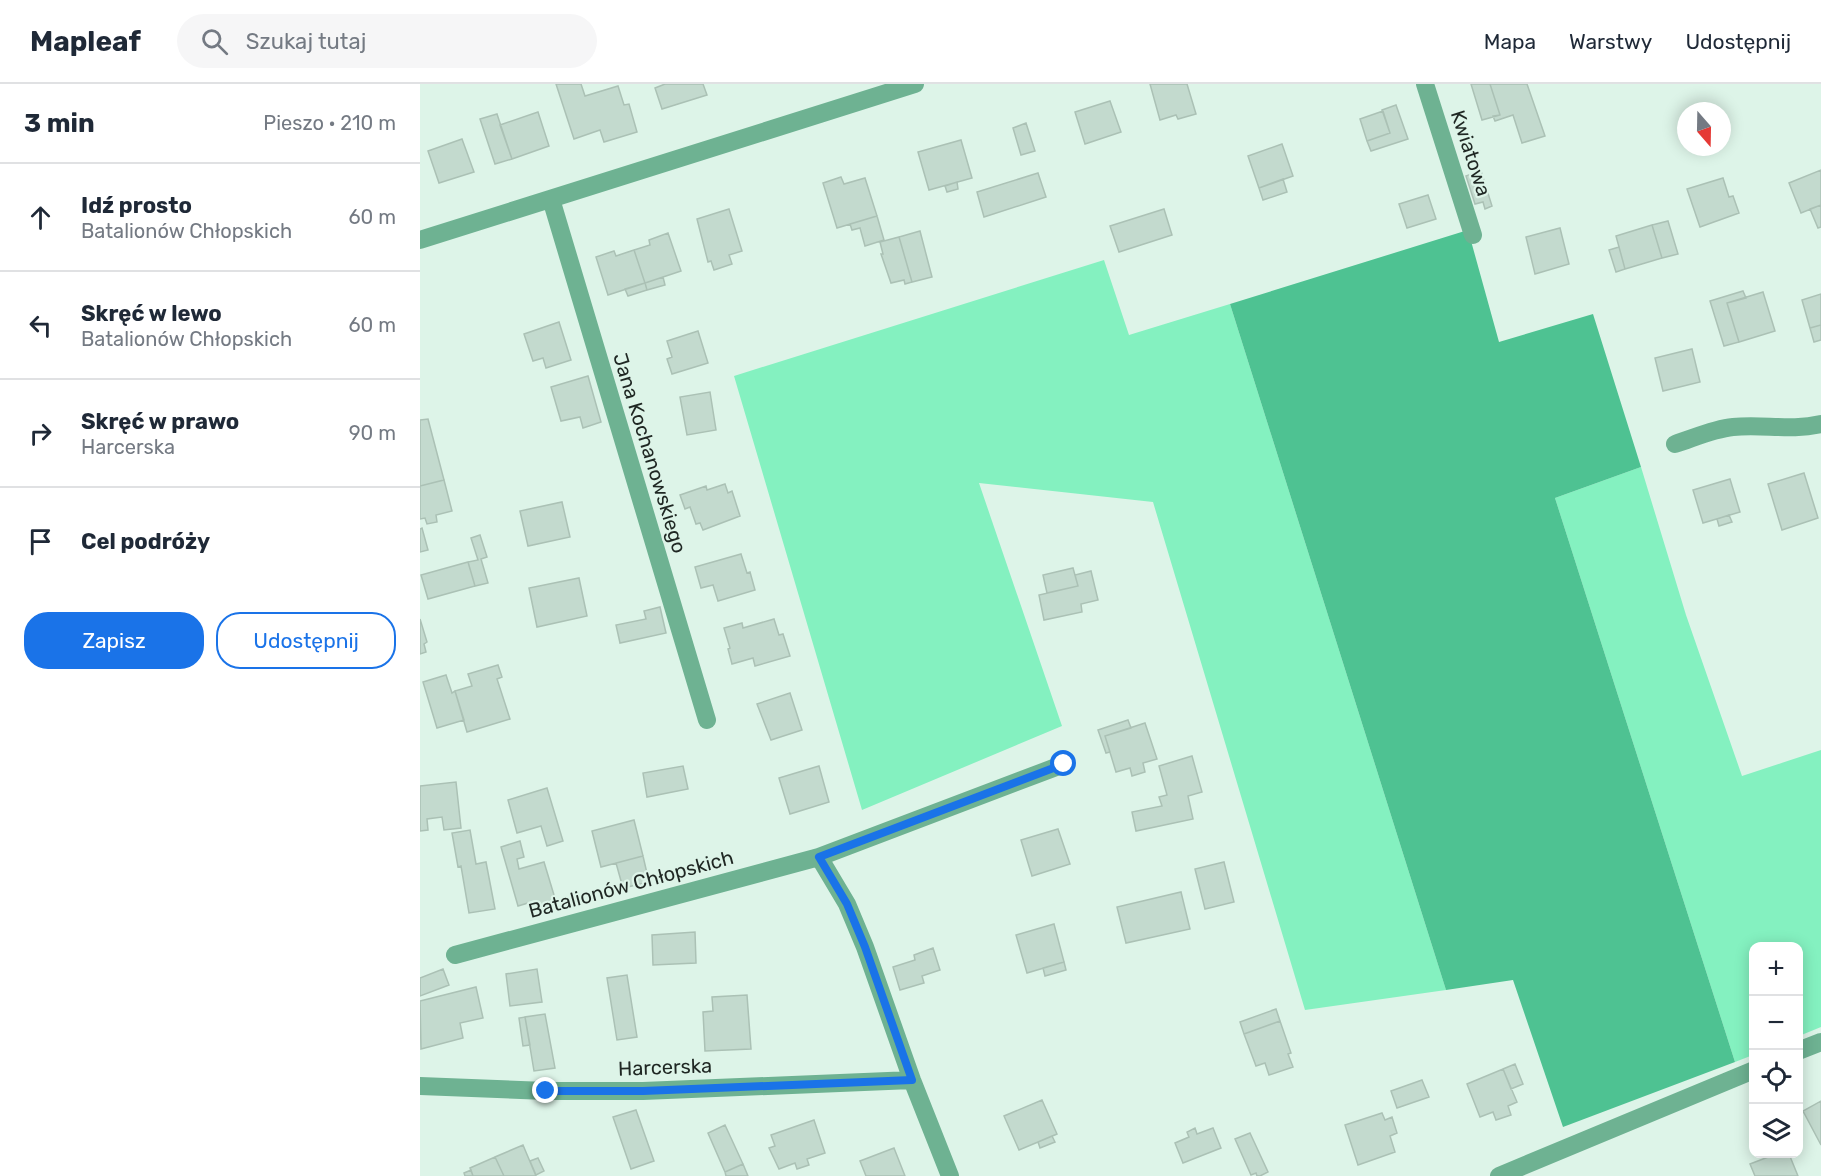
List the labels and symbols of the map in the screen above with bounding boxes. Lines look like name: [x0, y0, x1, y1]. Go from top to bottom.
north arrow: [1677, 102, 1731, 156]
street label: Kwiatowa: [1446, 107, 1496, 199]
street label: Jana Kochanowskiego: [608, 350, 692, 556]
route start: [1050, 750, 1076, 776]
street label: Batalionów Chłopskich: [526, 845, 736, 923]
street label: Harcerska: [618, 1053, 712, 1081]
route end: [532, 1077, 558, 1103]

